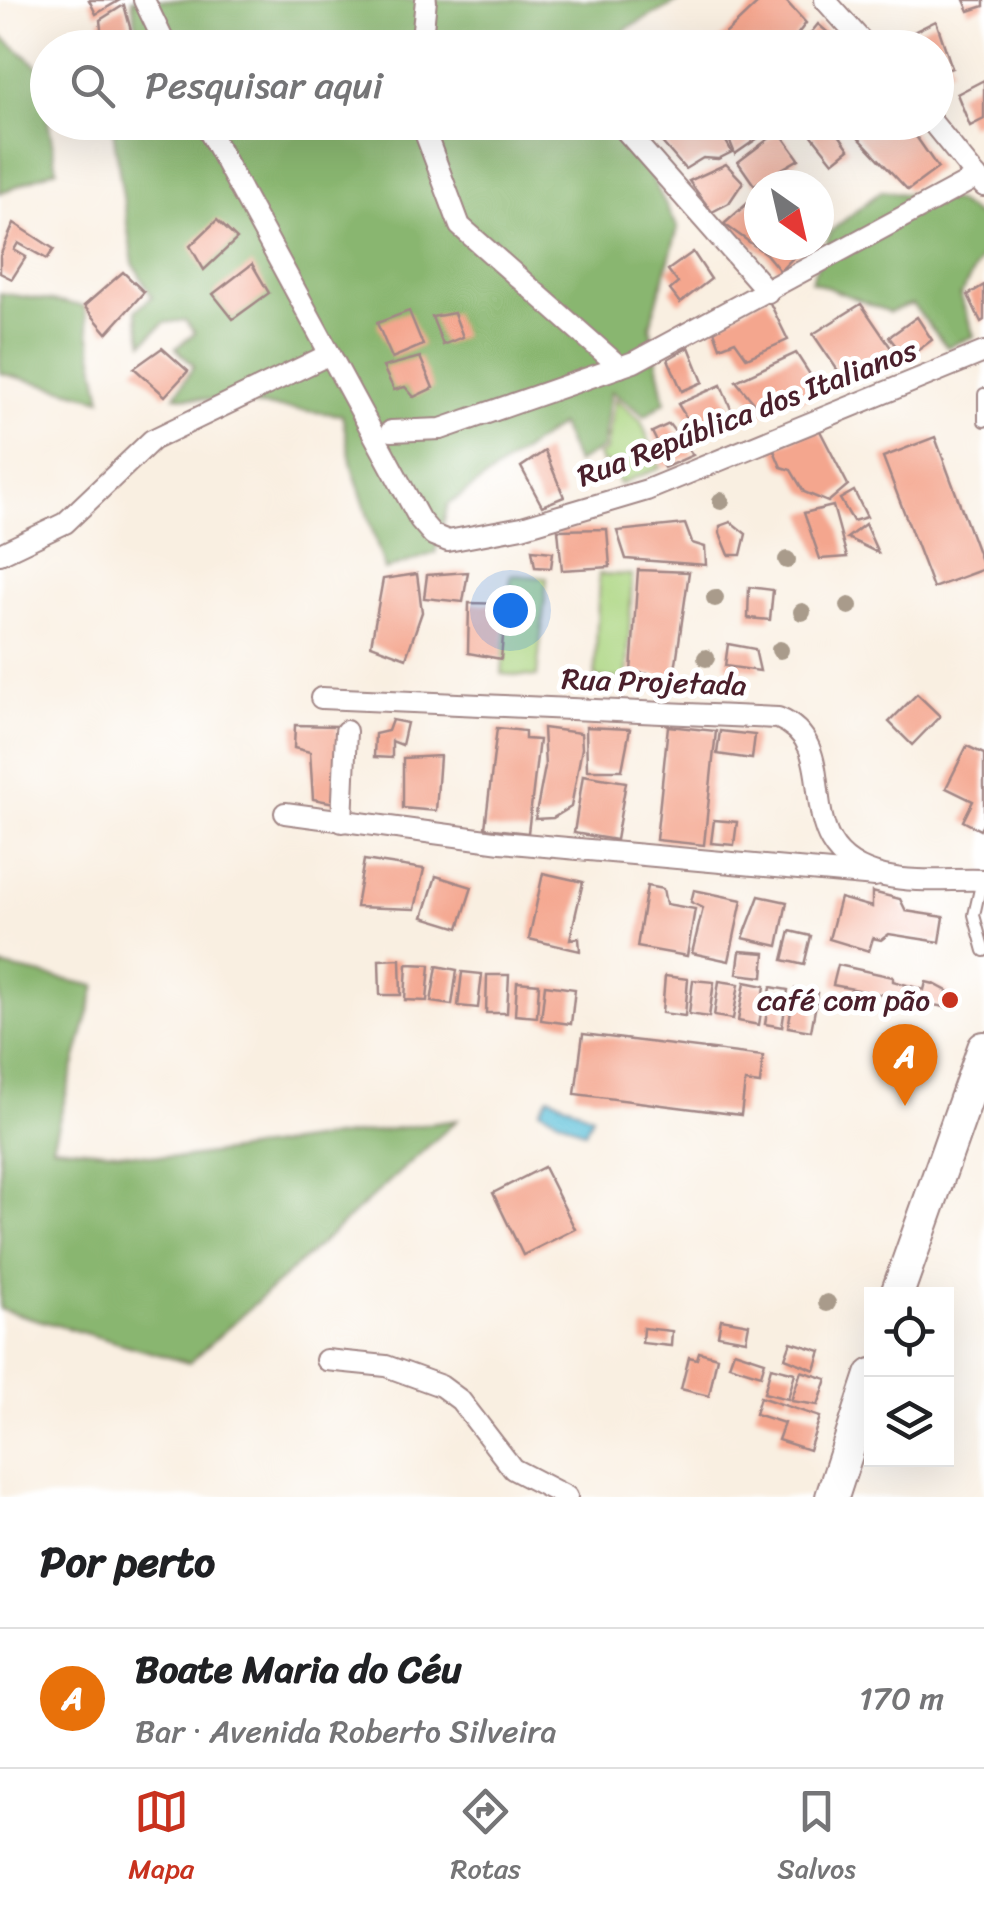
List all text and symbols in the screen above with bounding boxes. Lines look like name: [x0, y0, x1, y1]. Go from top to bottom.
search box: [30, 30, 954, 140]
text: Pesquisar aqui: [145, 52, 383, 119]
icon: search: [65, 58, 120, 113]
north arrow: [744, 170, 834, 260]
street label: Rua República dos Italianos: [569, 323, 925, 503]
your location: [485, 585, 536, 636]
street label: Rua Projetada: [561, 652, 747, 712]
place label: café com pão: [757, 973, 930, 1027]
marker: café com pão: [939, 989, 961, 1011]
pin: A: [872, 1024, 938, 1106]
map controls: [864, 1287, 954, 1467]
button: locate: [864, 1287, 954, 1377]
button: layers: [864, 1377, 954, 1467]
text: Por perto: [40, 1525, 215, 1599]
text: Boate Maria do Céu: [135, 1636, 462, 1703]
text: A: [62, 1670, 83, 1727]
text: 170 m: [859, 1670, 944, 1727]
text: Bar · Avenida Roberto Silveira: [135, 1703, 557, 1760]
tab: Mapa: [128, 1784, 194, 1893]
tab: Rotas: [450, 1784, 521, 1893]
tab: Salvos: [777, 1784, 856, 1893]

